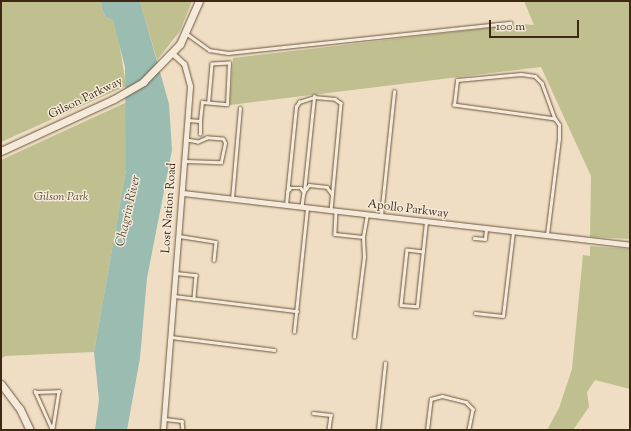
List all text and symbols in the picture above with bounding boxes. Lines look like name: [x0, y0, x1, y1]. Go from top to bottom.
scale bar: [491, 12, 581, 38]
text: 100 m: [496, 18, 525, 36]
street label: Gilson Parkway: [47, 75, 125, 123]
street label: Lost Nation Road: [160, 162, 180, 254]
water label: Chagrin River: [113, 174, 145, 248]
park label: Gilson Park: [34, 191, 88, 205]
street label: Apollo Parkway: [367, 198, 449, 222]

